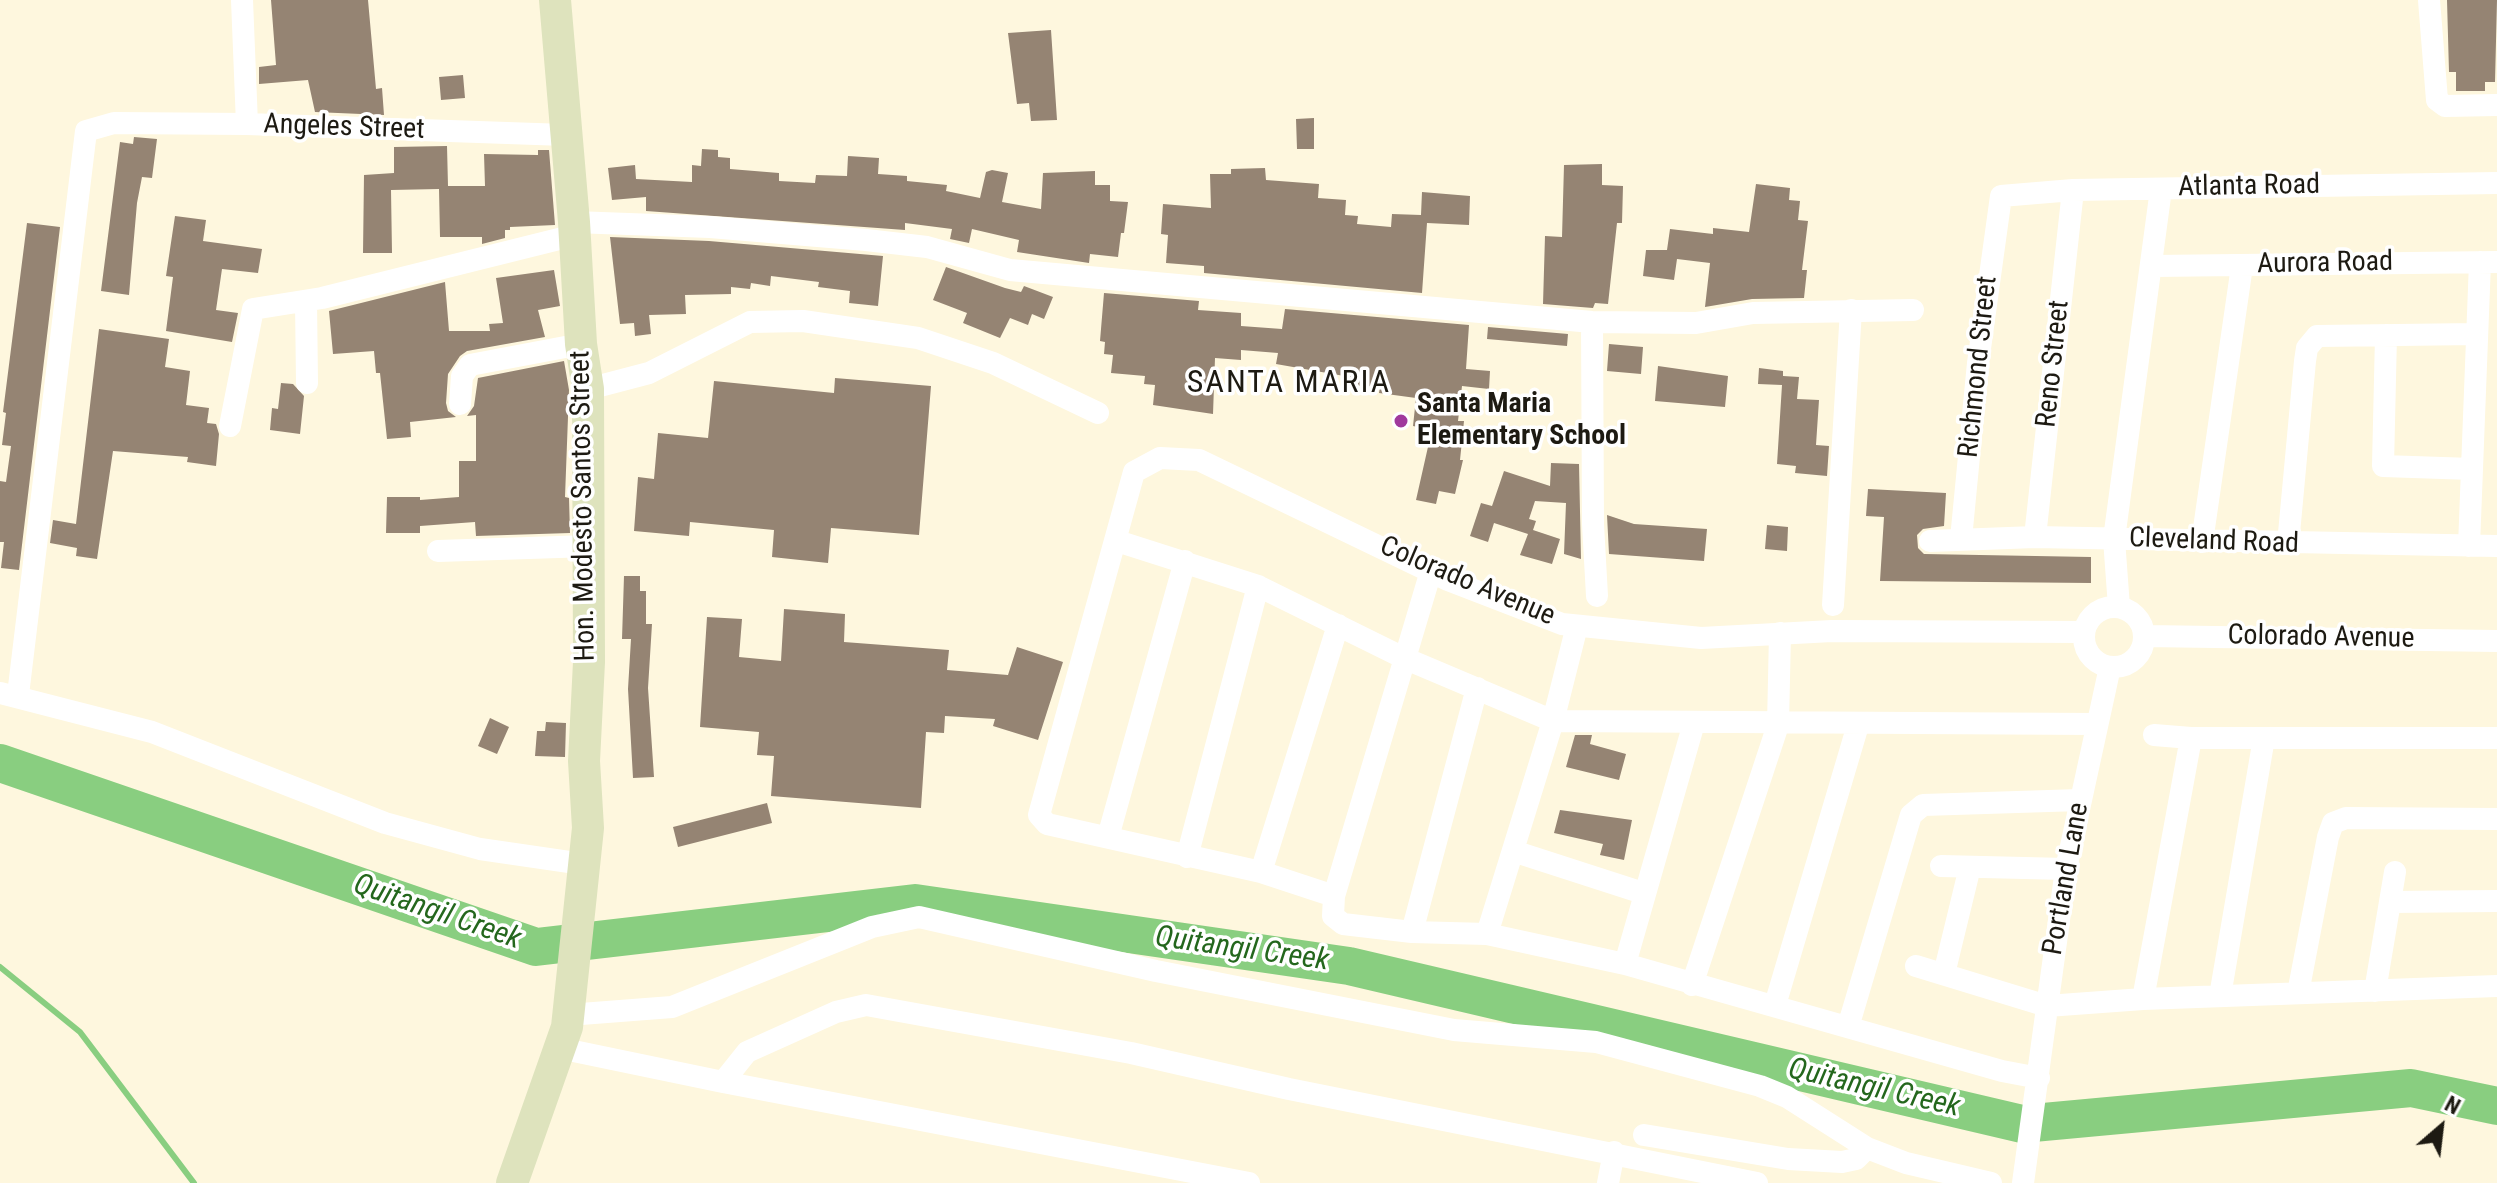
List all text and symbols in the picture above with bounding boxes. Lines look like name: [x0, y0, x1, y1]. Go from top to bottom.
street label: Angeles Street: [263, 108, 425, 148]
street label: Atlanta Road: [2178, 169, 2320, 205]
street label: Aurora Road: [2257, 246, 2393, 282]
street label: Richmond Street: [1953, 275, 2005, 459]
street label: Reno Street: [2031, 299, 2077, 429]
street label: Hon. Modesto Santos Street: [564, 350, 604, 662]
district label: SANTA MARIA: [1187, 365, 1391, 403]
place label: Santa Maria Elementary School: [1417, 388, 1626, 454]
marker: Santa Maria Elementary School: [1392, 412, 1410, 430]
street label: Cleveland Road: [2128, 522, 2300, 562]
street label: Colorado Avenue: [1374, 530, 1560, 634]
street label: Colorado Avenue: [2227, 620, 2415, 656]
street label: Portland Lane: [2037, 800, 2097, 958]
water label: Quitangil Creek: [348, 868, 526, 958]
water label: Quitangil Creek: [1153, 920, 1331, 980]
water label: Quitangil Creek: [1785, 1052, 1963, 1126]
north arrow: [2401, 1087, 2481, 1167]
text: N: [2441, 1091, 2464, 1120]

